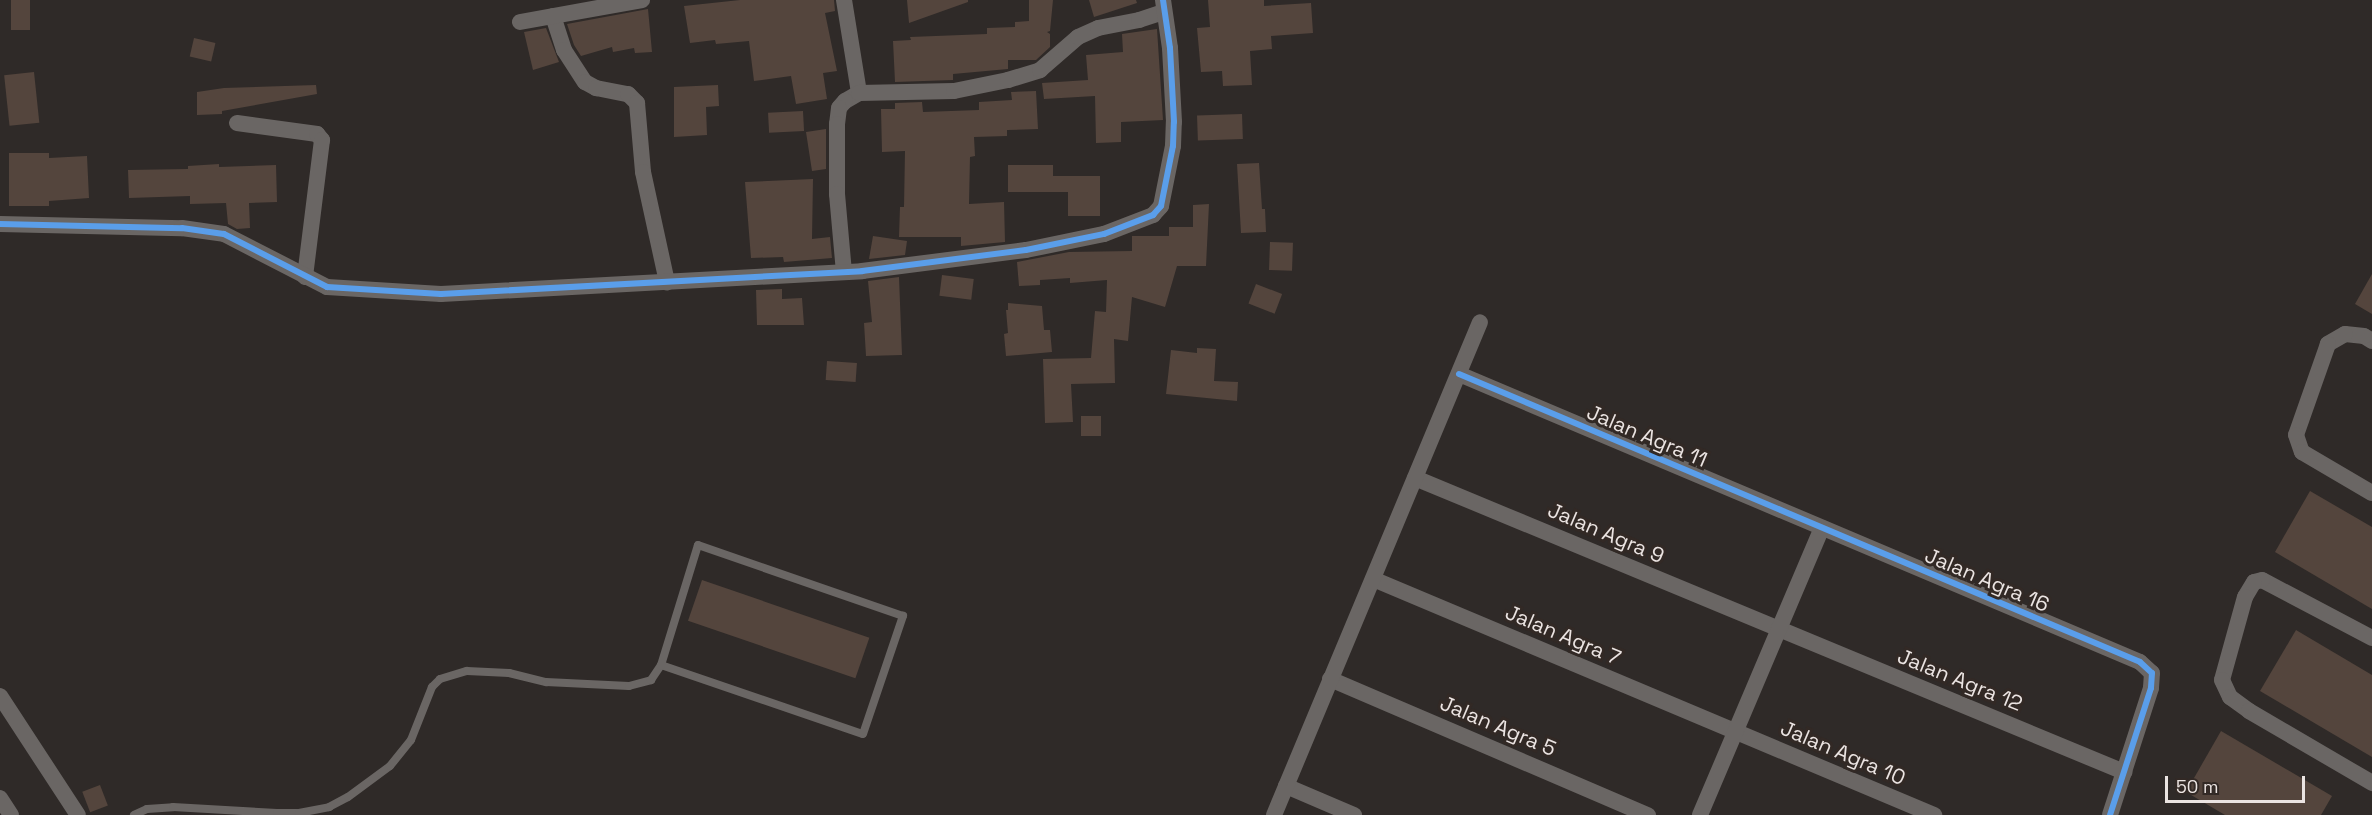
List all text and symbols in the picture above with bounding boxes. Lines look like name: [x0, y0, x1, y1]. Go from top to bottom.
street label: Jalan Agra 11: [1583, 399, 1711, 473]
street label: Jalan Agra 9: [1544, 497, 1668, 569]
street label: Jalan Agra 16: [1921, 542, 2053, 618]
street label: Jalan Agra 7: [1501, 599, 1625, 671]
street label: Jalan Agra 12: [1894, 643, 2026, 717]
street label: Jalan Agra 5: [1436, 690, 1560, 762]
street label: Jalan Agra 10: [1777, 715, 1909, 791]
scale bar: [2168, 764, 2308, 802]
text: 50 m: [2176, 775, 2218, 798]

